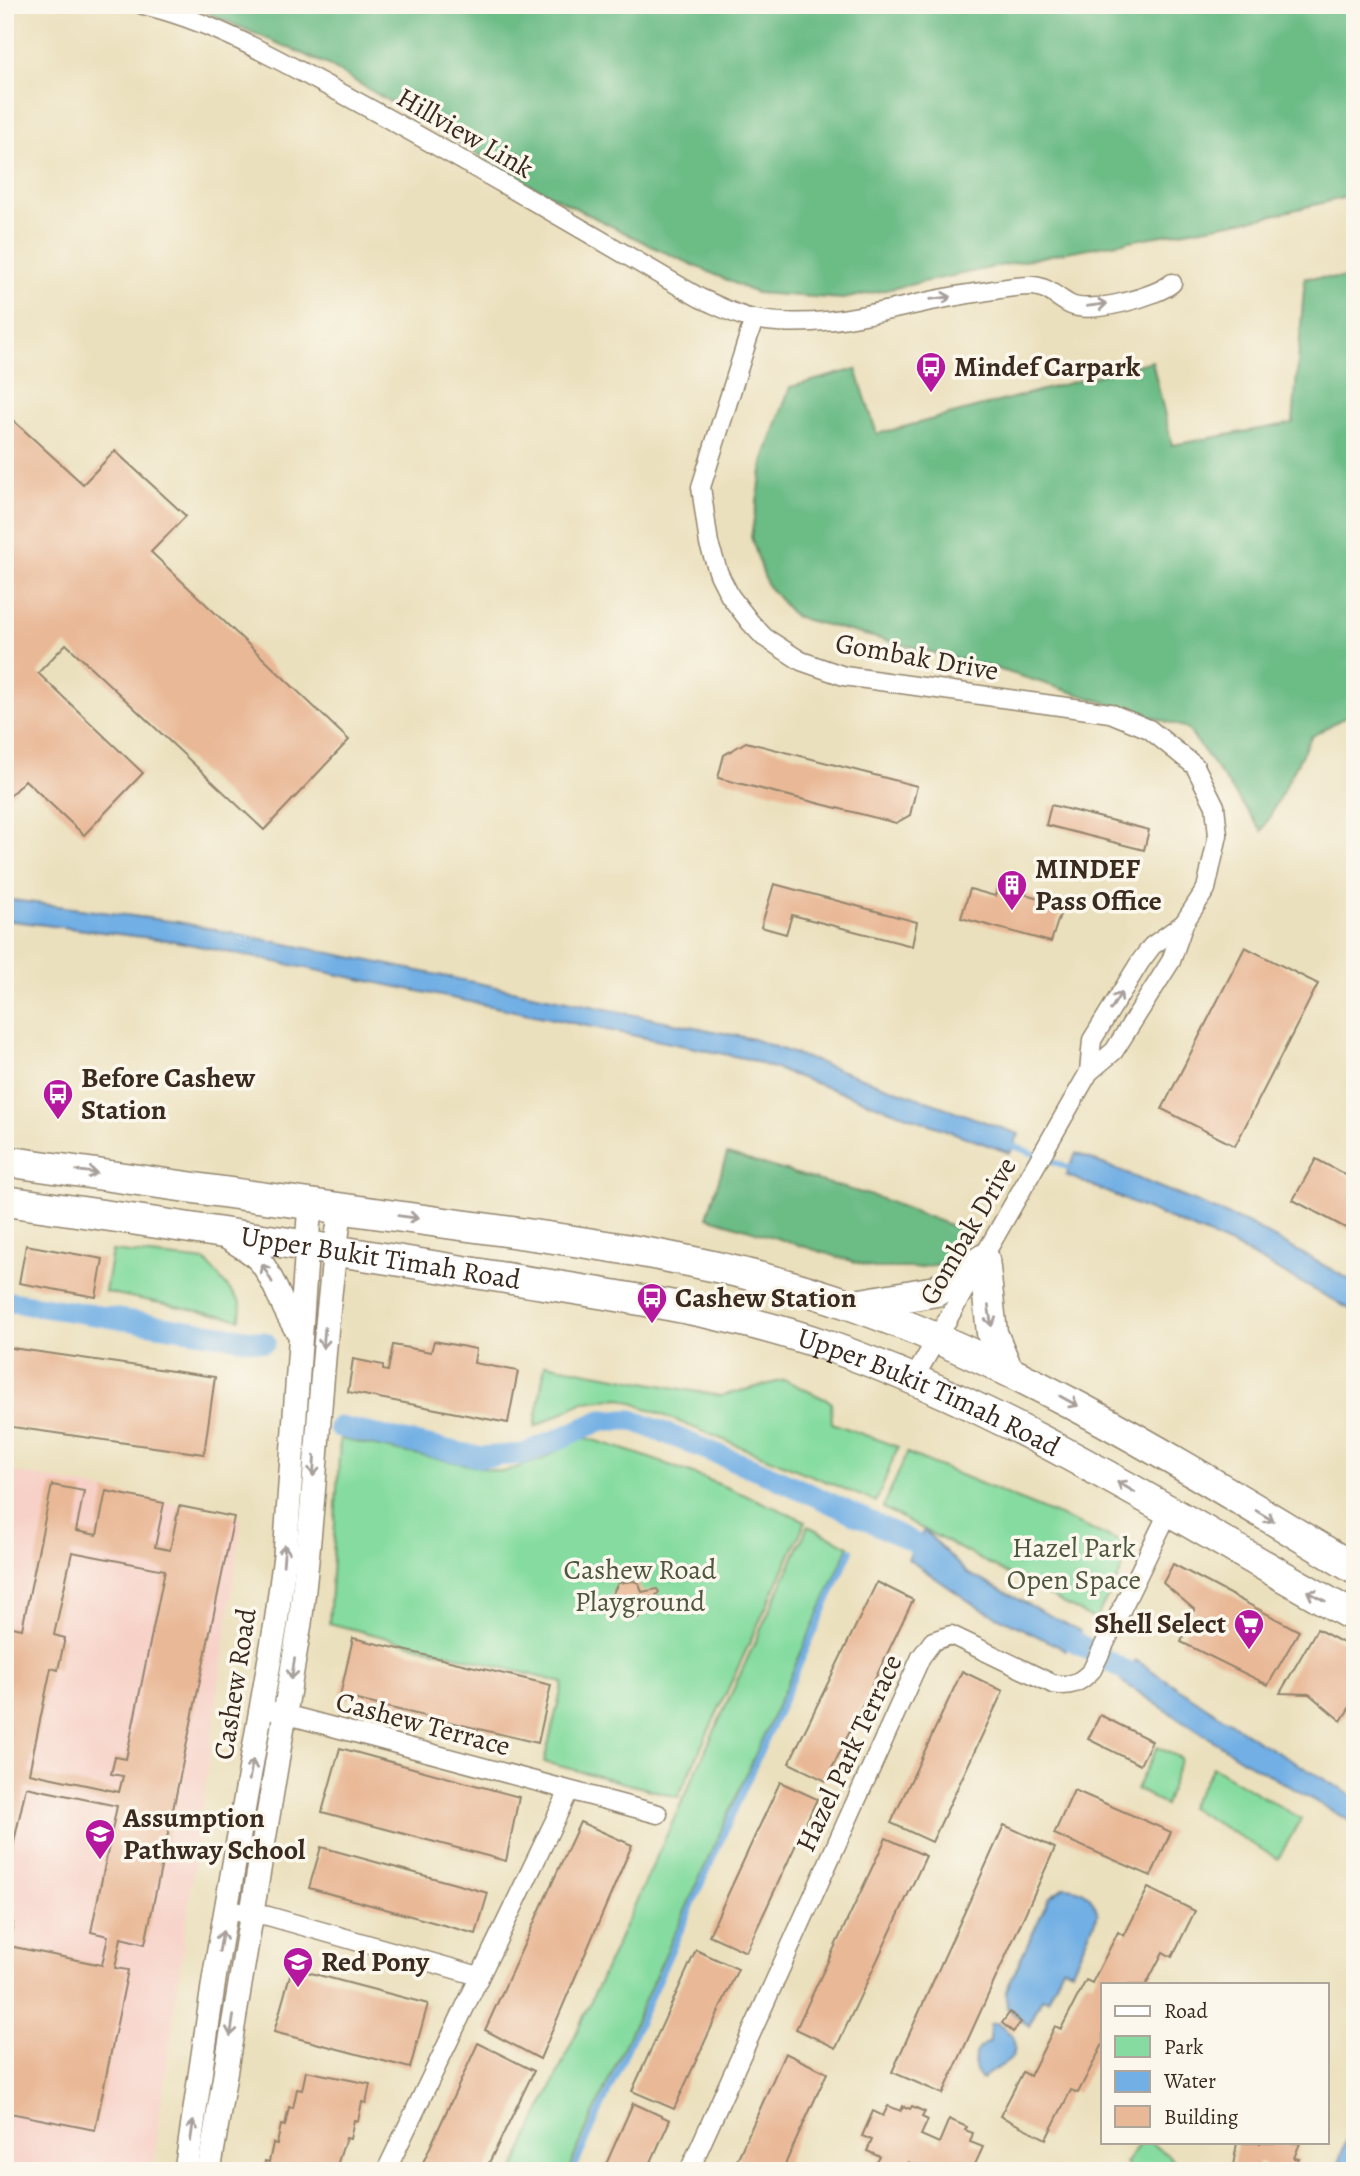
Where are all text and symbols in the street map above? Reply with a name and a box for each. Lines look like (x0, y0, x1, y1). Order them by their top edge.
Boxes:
street label: Hillview Link (390, 79, 540, 187)
one-way arrow (929, 291, 952, 304)
one-way arrow (1085, 298, 1108, 311)
place label: Mindef Carpark (954, 348, 1141, 386)
bus stop icon: Mindef Carpark (914, 350, 948, 394)
street label: Gombak Drive (832, 624, 1002, 690)
place label: MINDEF Pass Office (1035, 850, 1162, 920)
building icon: MINDEF Pass Office (995, 868, 1029, 912)
one-way arrow (1109, 991, 1123, 1011)
place label: Before Cashew Station (81, 1059, 255, 1129)
bus stop icon: Before Cashew Station (41, 1077, 75, 1121)
street label: Gombak Drive (910, 1150, 1026, 1312)
one-way arrow (75, 1166, 98, 1179)
one-way arrow (397, 1211, 419, 1224)
street label: Upper Bukit Timah Road (238, 1217, 524, 1299)
one-way arrow (260, 1264, 274, 1284)
place label: Cashew Station (675, 1279, 857, 1317)
bus stop icon: Cashew Station (635, 1281, 669, 1325)
one-way arrow (983, 1305, 996, 1327)
street label: Upper Bukit Timah Road (793, 1318, 1067, 1466)
one-way arrow (318, 1326, 331, 1349)
one-way arrow (1058, 1394, 1078, 1408)
one-way arrow (308, 1454, 321, 1477)
one-way arrow (1116, 1480, 1136, 1494)
one-way arrow (1255, 1509, 1275, 1523)
park label: Hazel Park Open Space (1007, 1529, 1141, 1599)
one-way arrow (278, 1545, 291, 1567)
park label: Cashew Road Playground (564, 1551, 717, 1621)
one-way arrow (1306, 1589, 1327, 1602)
street label: Cashew Road (204, 1605, 266, 1762)
place label: Shell Select (1094, 1605, 1226, 1643)
supermarket icon: Shell Select (1232, 1607, 1266, 1651)
street label: Hazel Park Terrace (787, 1648, 911, 1858)
one-way arrow (286, 1657, 299, 1679)
street label: Cashew Terrace (332, 1682, 514, 1766)
one-way arrow (245, 1759, 258, 1782)
place label: Assumption Pathway School (122, 1799, 306, 1869)
school or university icon: Assumption Pathway School (83, 1817, 117, 1861)
one-way arrow (215, 1931, 228, 1953)
place label: Red Pony (321, 1943, 430, 1981)
school or university icon: Red Pony (281, 1945, 315, 1989)
legend (1101, 1983, 1328, 2144)
text: Road (1164, 1997, 1208, 2025)
one-way arrow (225, 2015, 238, 2037)
text: Park (1164, 2033, 1204, 2061)
text: Water (1163, 2067, 1216, 2095)
text: Building (1164, 2103, 1239, 2131)
one-way arrow (185, 2120, 198, 2143)

